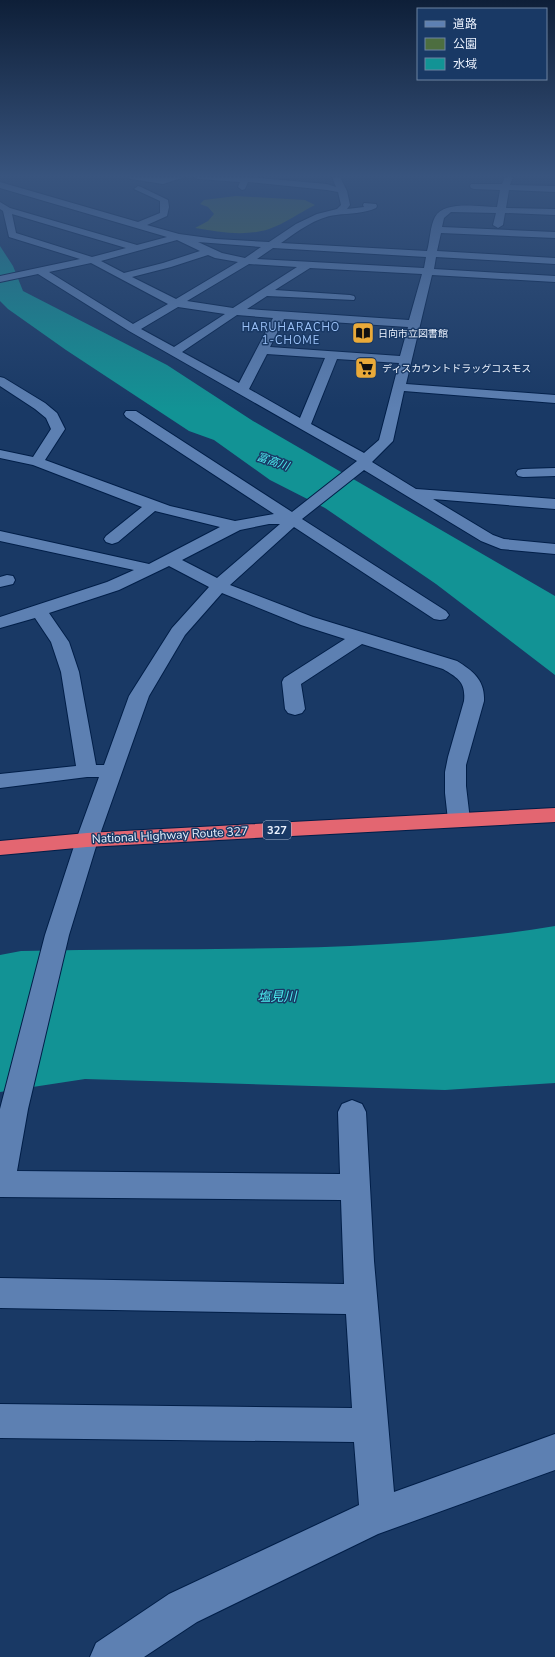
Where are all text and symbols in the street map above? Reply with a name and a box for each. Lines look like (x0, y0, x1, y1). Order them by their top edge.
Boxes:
legend (417, 8, 547, 80)
text: 道路 (453, 16, 477, 32)
text: 公園 (453, 36, 477, 52)
text: 水域 (453, 56, 477, 72)
district label: HARUHARACHO 1-CHOME (242, 320, 340, 348)
library icon: 日向市立図書館 (350, 320, 376, 346)
place label: 日向市立図書館 (378, 327, 448, 341)
supermarket icon: ディスカウントドラッグコスモス (353, 355, 379, 381)
place label: ディスカウントドラッグコスモス (382, 362, 531, 376)
water label: 富高川 (255, 449, 292, 474)
road number: 327 (263, 821, 291, 839)
street label: National Highway Route 327 (91, 823, 249, 847)
water label: 塩見川 (257, 988, 299, 1006)

